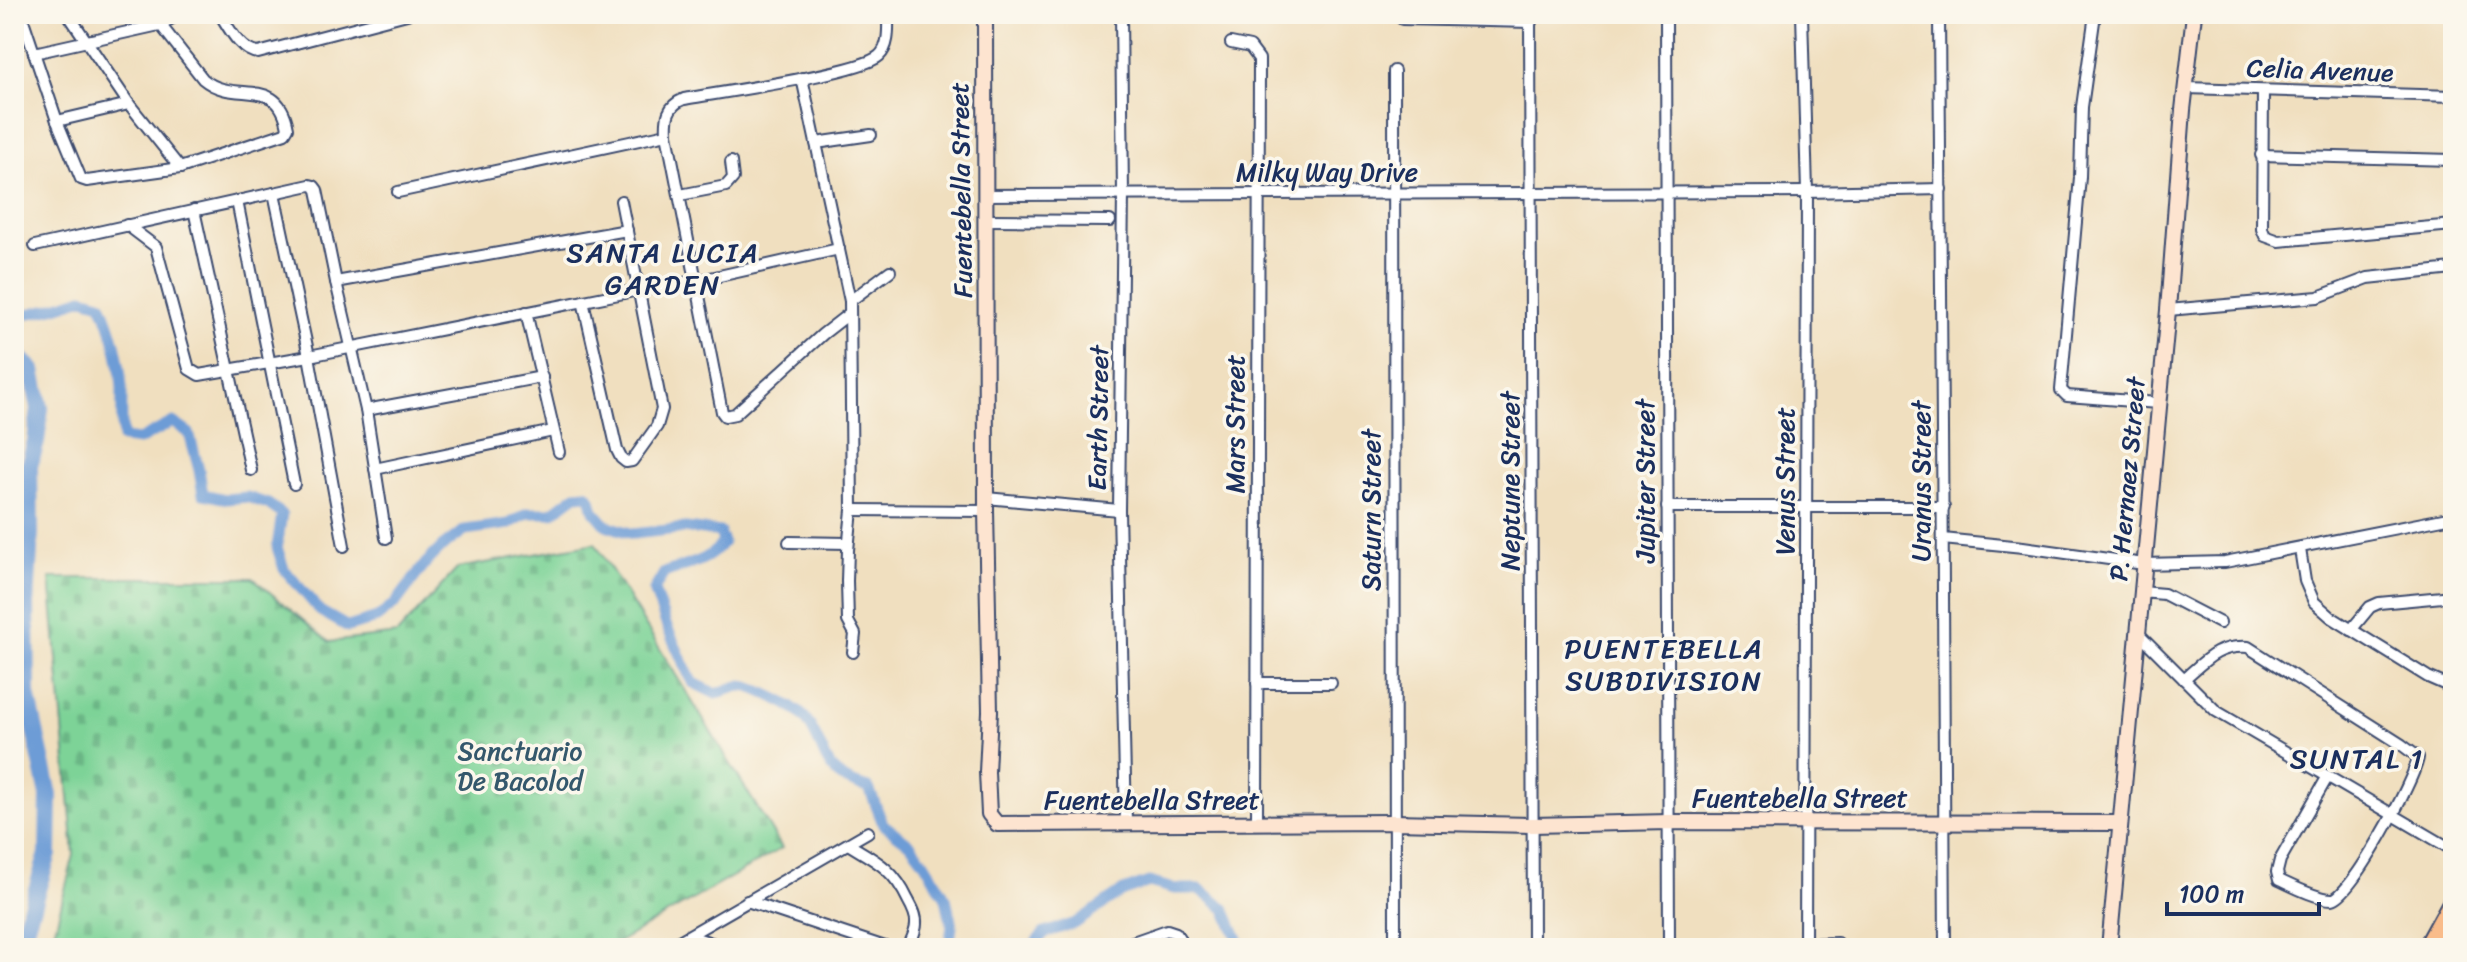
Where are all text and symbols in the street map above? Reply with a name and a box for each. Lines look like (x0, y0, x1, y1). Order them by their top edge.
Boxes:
street label: Celia Avenue (2246, 44, 2395, 96)
street label: Fuentebella Street (936, 82, 986, 298)
street label: Milky Way Drive (1236, 149, 1418, 195)
district label: SANTA LUCIA GARDEN (566, 228, 760, 309)
street label: Earth Street (1074, 343, 1122, 491)
street label: Mars Street (1212, 354, 1258, 494)
street label: P. Hernaez Street (2095, 374, 2159, 583)
street label: Neptune Street (1487, 390, 1533, 571)
street label: Jupiter Street (1622, 398, 1668, 564)
street label: Uranus Street (1898, 399, 1944, 562)
street label: Venus Street (1762, 407, 1808, 555)
street label: Saturn Street (1348, 428, 1394, 591)
district label: PUENTEBELLA SUBDIVISION (1564, 624, 1764, 705)
park label: Sanctuario De Bacolod (457, 728, 585, 804)
district label: SUNTAL 1 (2290, 734, 2424, 783)
street label: Fuentebella Street (1692, 775, 1908, 821)
street label: Fuentebella Street (1044, 777, 1260, 823)
scale bar (2167, 866, 2319, 916)
text: 100 m (2179, 873, 2244, 915)

